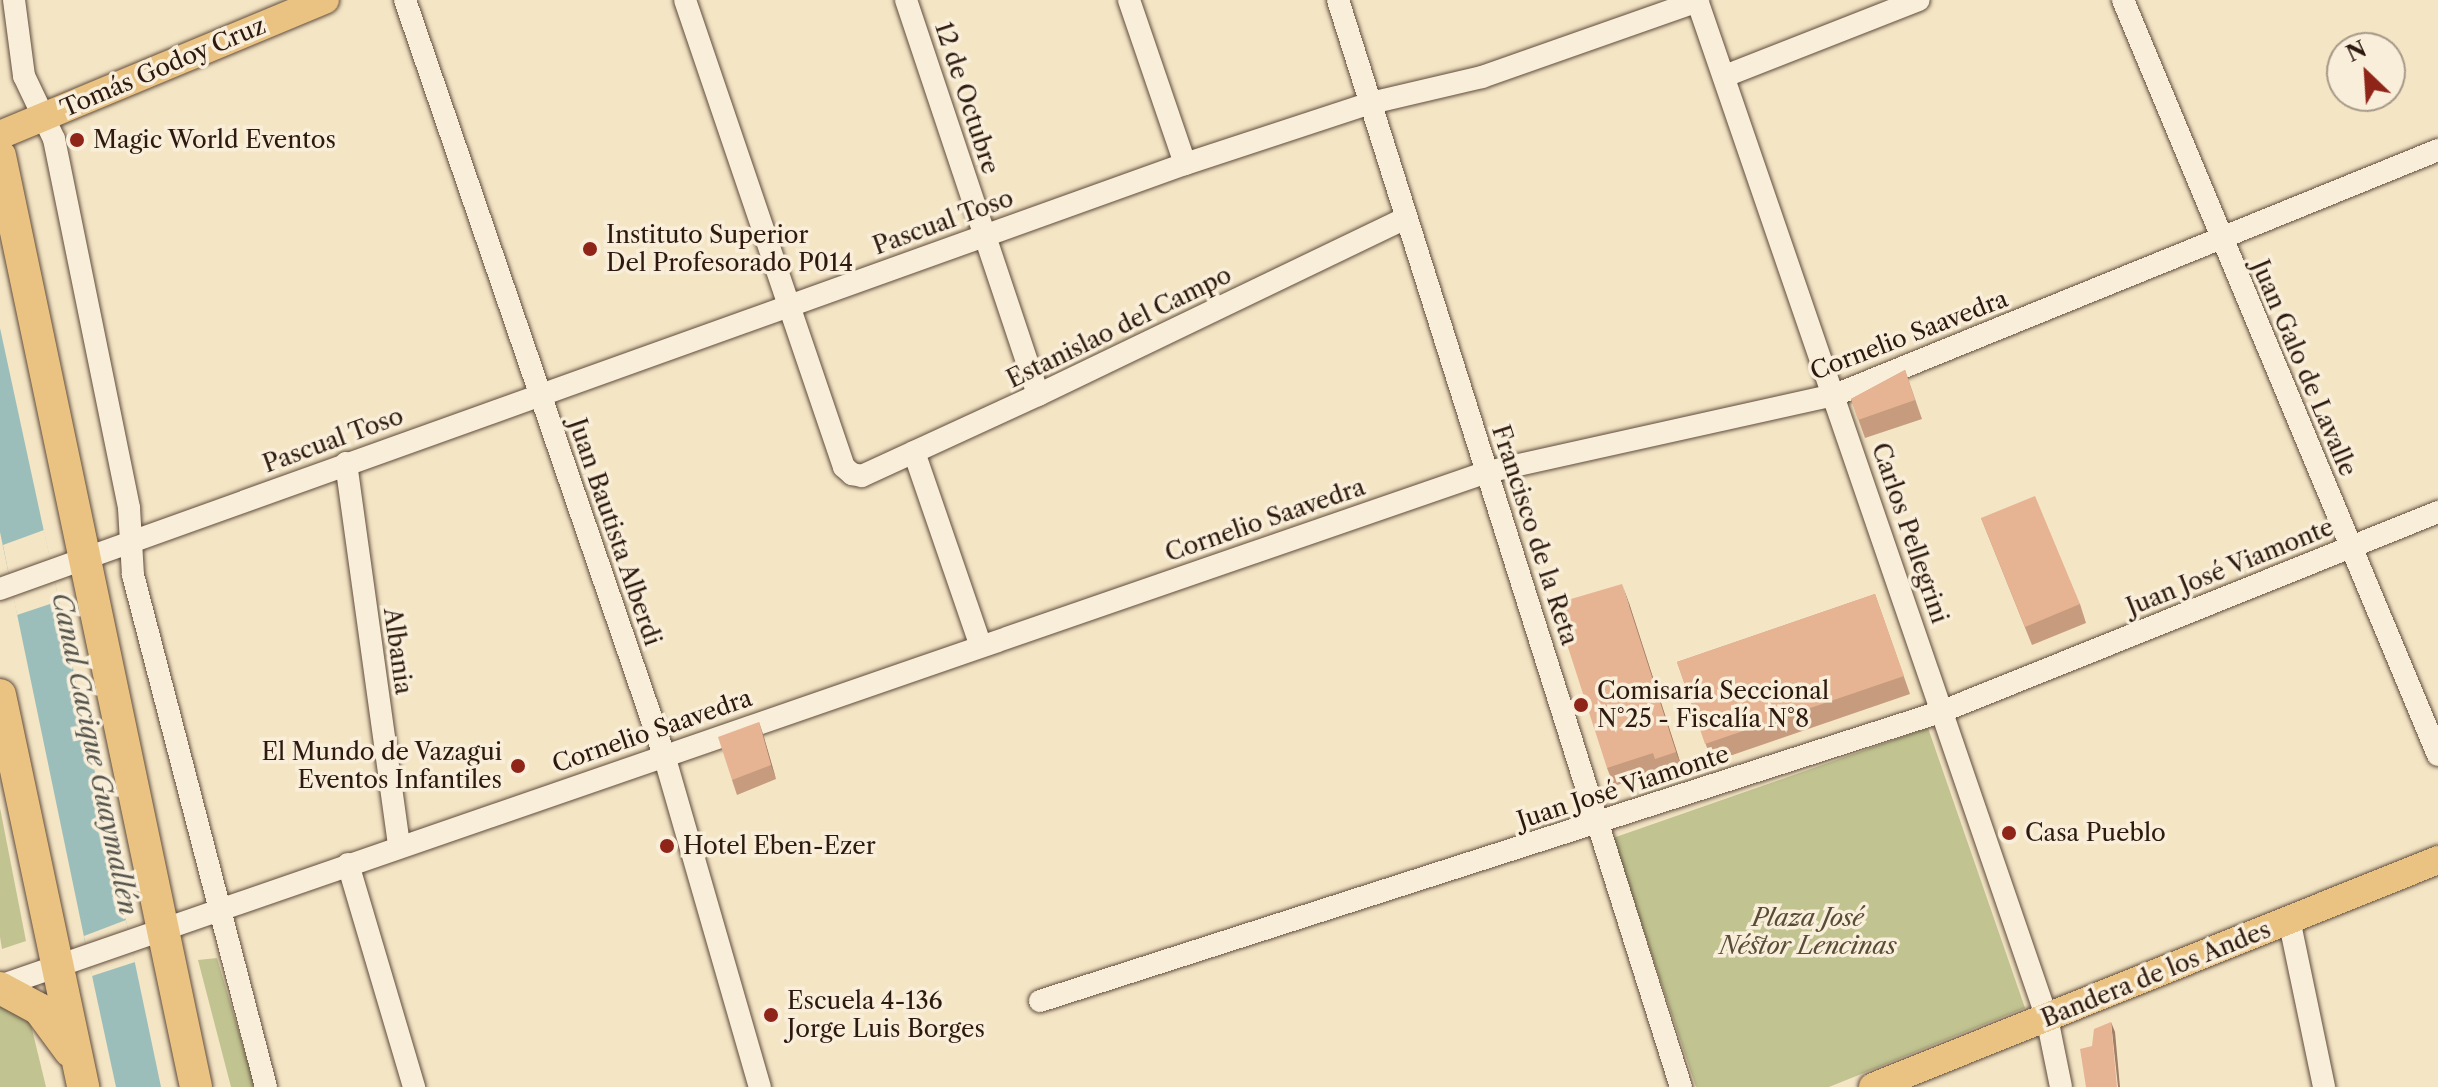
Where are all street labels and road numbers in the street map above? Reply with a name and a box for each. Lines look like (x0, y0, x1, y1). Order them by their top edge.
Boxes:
street label: Tomás Godoy Cruz (56, 11, 270, 123)
street label: 12 de Octubre (929, 18, 1005, 178)
street label: Pascual Toso (869, 183, 1017, 261)
street label: Juan Galo de Lavalle (2245, 255, 2363, 481)
street label: Estanislao del Campo (1002, 260, 1236, 394)
street label: Cornelio Saavedra (1806, 284, 2012, 386)
street label: Pascual Toso (259, 401, 407, 479)
street label: Juan Bautista Alberdi (562, 414, 668, 650)
street label: Francisco de la Reta (1486, 421, 1584, 649)
street label: Carlos Pellegrini (1866, 439, 1954, 627)
street label: Cornelio Saavedra (1161, 472, 1369, 568)
street label: Juan José Viamonte (2122, 512, 2338, 622)
street label: Albania (378, 606, 418, 696)
street label: Cornelio Saavedra (548, 683, 756, 779)
street label: Juan José Viamonte (1513, 739, 1733, 835)
street label: Bandera de los Andes (2037, 915, 2275, 1033)

